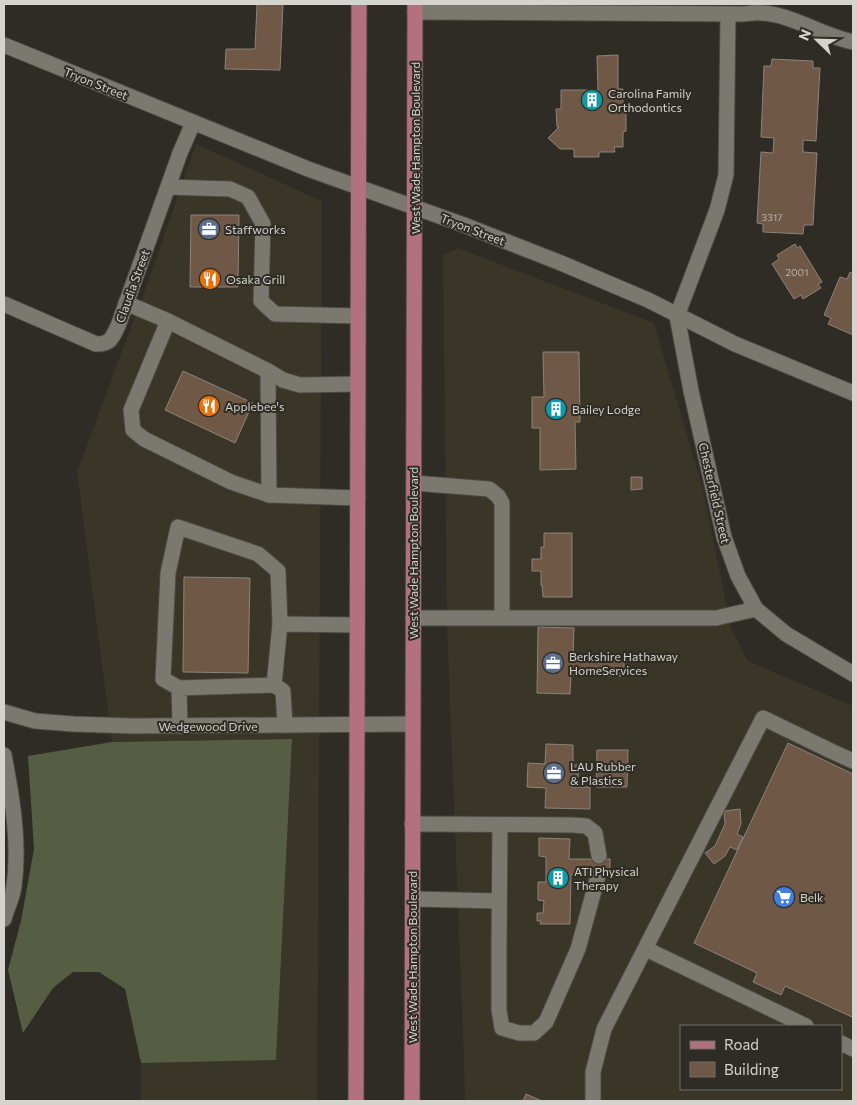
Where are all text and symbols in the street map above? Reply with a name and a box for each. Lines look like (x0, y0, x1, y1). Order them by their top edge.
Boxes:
north arrow (792, 15, 842, 65)
text: N (795, 27, 814, 43)
street label: West Wade Hampton Boulevard (408, 62, 422, 234)
street label: Tryon Street (62, 64, 130, 102)
place label: Carolina Family Orthodontics (608, 86, 692, 114)
building icon: Carolina Family Orthodontics (580, 88, 604, 112)
street label: Tryon Street (439, 210, 507, 248)
house number: 3317 (762, 211, 782, 223)
office icon: Staffworks (197, 217, 221, 241)
place label: Staffworks (225, 222, 286, 236)
street label: Claudia Street (112, 247, 152, 324)
house number: 2001 (786, 266, 808, 278)
restaurant icon: Osaka Grill (198, 267, 222, 291)
place label: Osaka Grill (226, 272, 285, 286)
restaurant icon: Applebee's (197, 394, 221, 418)
building icon: Bailey Lodge (544, 397, 568, 421)
place label: Applebee's (225, 399, 285, 413)
place label: Bailey Lodge (572, 402, 641, 416)
street label: Chesterfield Street (697, 441, 733, 545)
street label: West Wade Hampton Boulevard (406, 467, 420, 639)
place label: Berkshire Hathaway HomeServices (569, 649, 678, 677)
office icon: Berkshire Hathaway HomeServices (541, 651, 565, 675)
street label: Wedgewood Drive (158, 719, 258, 733)
place label: LAU Rubber & Plastics (570, 759, 636, 787)
office icon: LAU Rubber & Plastics (542, 761, 566, 785)
place label: ATI Physical Therapy (574, 864, 639, 892)
building icon: ATI Physical Therapy (546, 866, 570, 890)
street label: West Wade Hampton Boulevard (405, 871, 419, 1043)
supermarket icon: Belk (772, 885, 796, 909)
place label: Belk (800, 890, 824, 904)
legend (680, 1025, 842, 1090)
text: Road (724, 1035, 759, 1053)
text: Building (724, 1060, 779, 1078)

